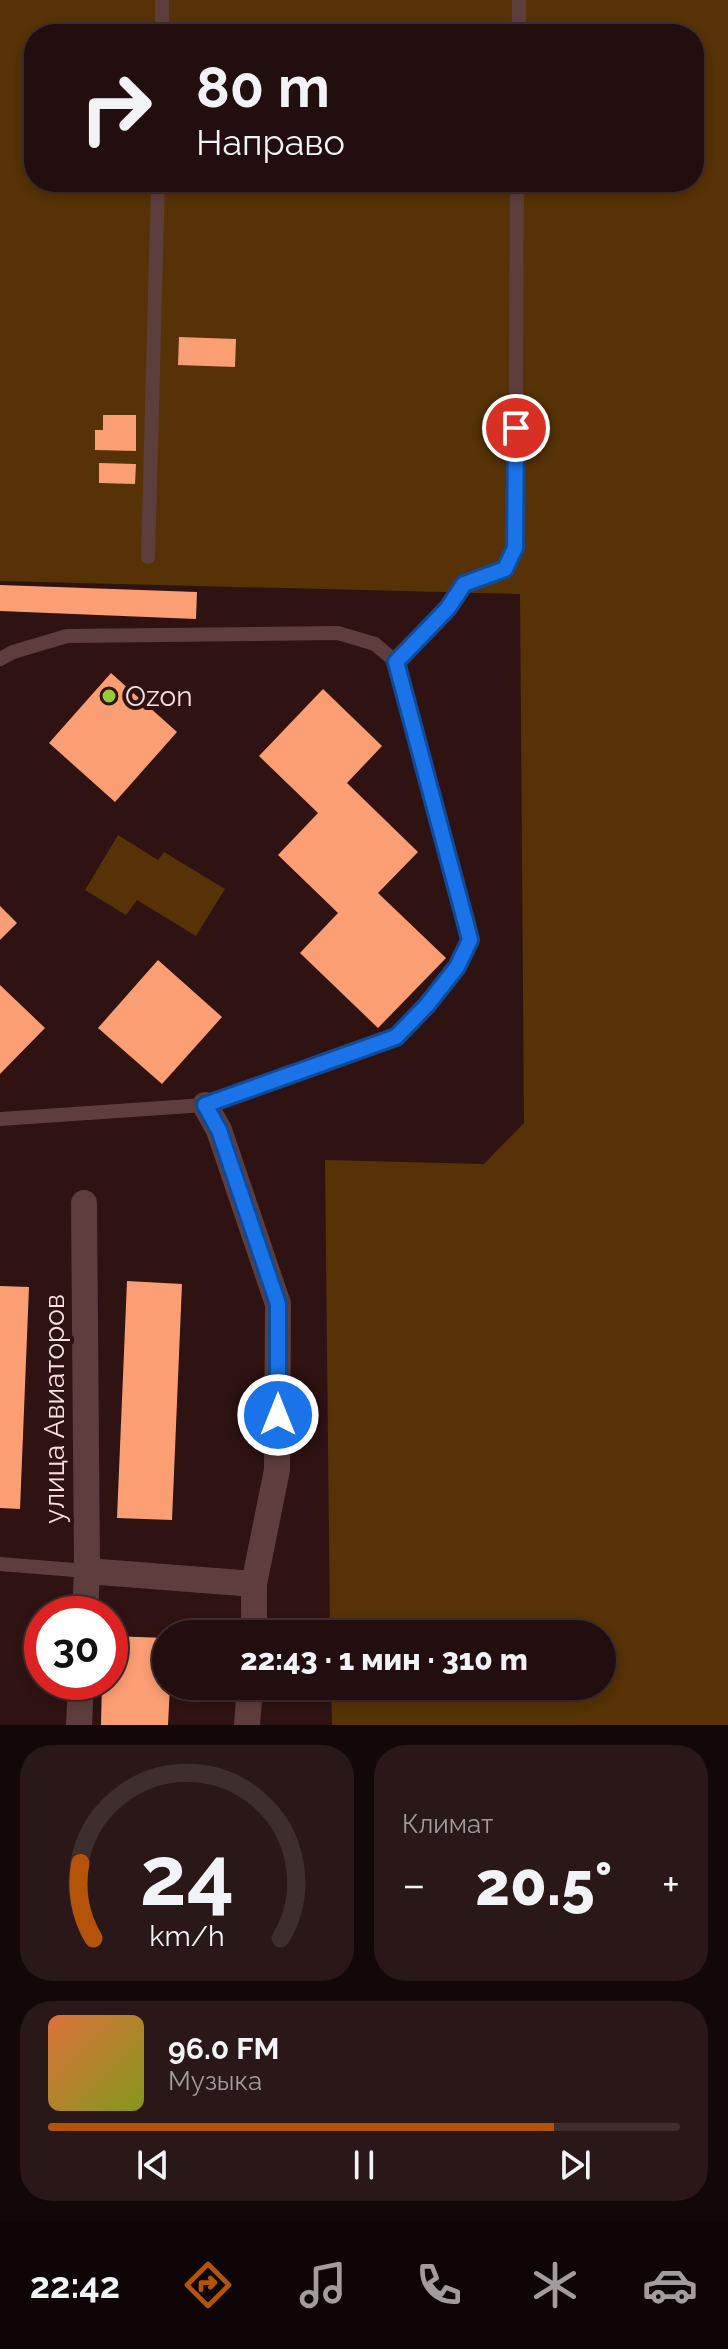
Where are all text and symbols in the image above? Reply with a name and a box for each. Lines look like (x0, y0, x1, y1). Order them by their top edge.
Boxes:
text: 80 m (196, 54, 330, 120)
icon: right (64, 56, 168, 160)
text: Направо (196, 121, 345, 163)
pin (482, 394, 550, 462)
icon: arrive (494, 406, 538, 450)
place label: Ozon (125, 680, 192, 713)
marker: Ozon (100, 687, 118, 705)
street label: улица Авиаторов (38, 1294, 71, 1524)
position arrow (236, 1373, 320, 1457)
speed limit sign: 30 (24, 1596, 128, 1700)
text: 22:43 · 1 мин · 310 m (240, 1642, 528, 1677)
text: Климат (402, 1809, 493, 1839)
text: 24 (140, 1827, 234, 1924)
text: 20.5° (475, 1849, 612, 1919)
text: − (402, 1859, 426, 1910)
text: + (662, 1859, 680, 1910)
text: km/h (149, 1919, 225, 1953)
text: 96.0 FM (168, 2031, 279, 2066)
text: Музыка (168, 2066, 262, 2096)
icon: previous (131, 2143, 175, 2187)
icon: pause (342, 2143, 386, 2187)
icon: next (553, 2143, 597, 2187)
icon: directions (180, 2257, 236, 2313)
icon: music (295, 2257, 351, 2313)
icon: phone (411, 2257, 467, 2313)
icon: climate (527, 2257, 583, 2313)
icon: car (642, 2257, 698, 2313)
text: 22:42 (30, 2264, 120, 2306)

